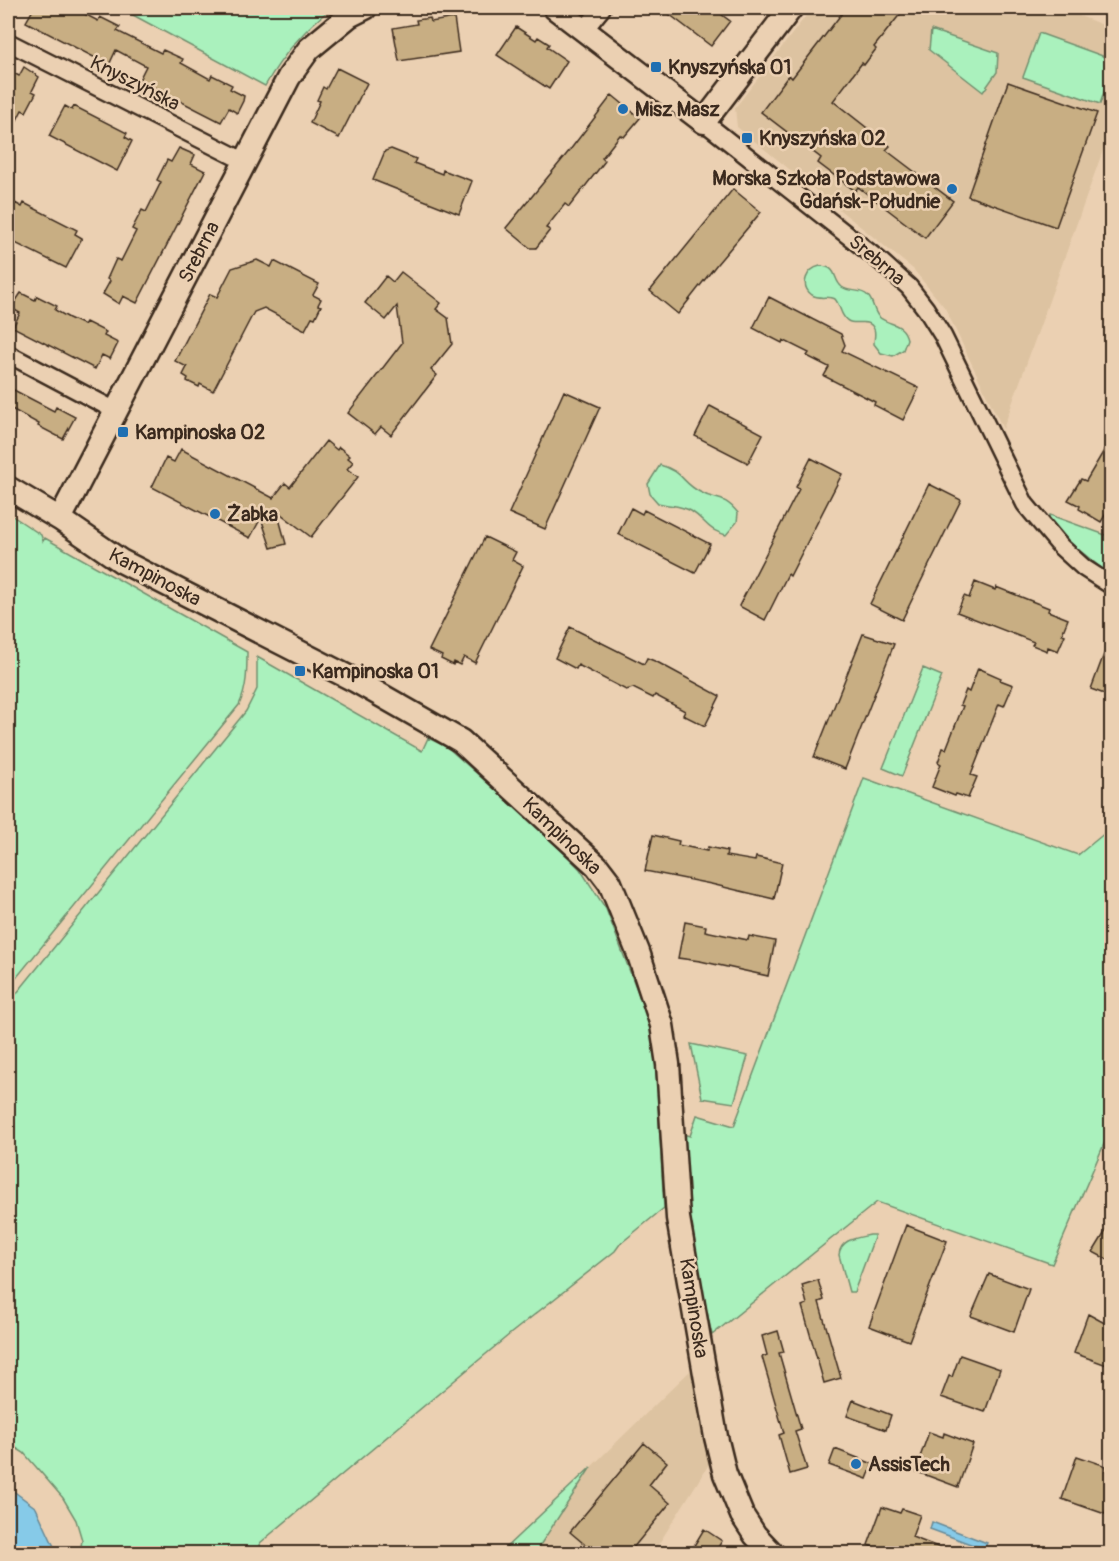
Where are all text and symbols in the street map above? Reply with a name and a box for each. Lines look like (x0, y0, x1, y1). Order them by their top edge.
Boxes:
street label: Knyszyńska (86, 50, 184, 116)
place label: Knyszyńska 01 (668, 55, 791, 80)
marker: Knyszyńska 01 (649, 60, 663, 74)
place label: Misz Masz (635, 97, 720, 122)
marker: Misz Masz (616, 102, 630, 116)
place label: Knyszyńska 02 (759, 126, 886, 151)
marker: Knyszyńska 02 (740, 131, 754, 145)
place label: Morska Szkoła Podstawowa Gdańsk-Południe (712, 166, 941, 214)
marker: Morska Szkoła Podstawowa Gdańsk-Południe (945, 182, 959, 196)
street label: Srebrna (173, 217, 225, 287)
street label: Srebrna (844, 229, 910, 291)
place label: Kampinoska 02 (135, 420, 265, 445)
marker: Kampinoska 02 (116, 425, 130, 439)
place label: Żabka (227, 502, 278, 527)
marker: Żabka (208, 507, 222, 521)
street label: Kampinoska (105, 542, 205, 612)
place label: Kampinoska 01 (312, 659, 439, 684)
marker: Kampinoska 01 (293, 664, 307, 678)
street label: Kampinoska (517, 792, 607, 880)
street label: Kampinoska (674, 1256, 714, 1360)
place label: AssisTech (868, 1452, 950, 1477)
marker: AssisTech (849, 1457, 863, 1471)

